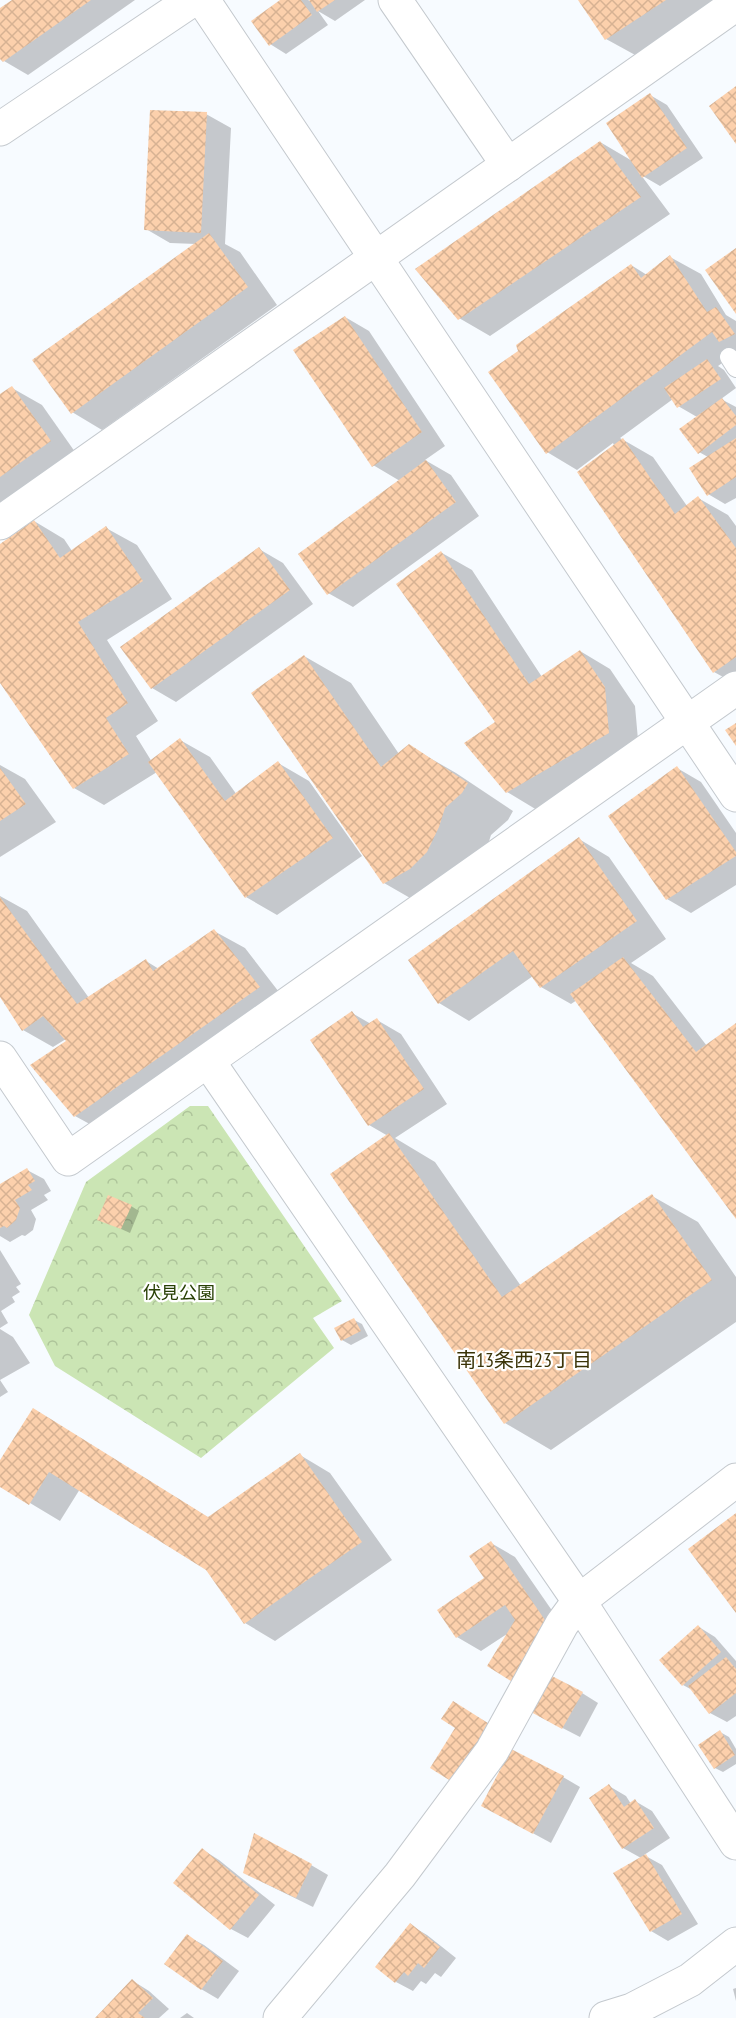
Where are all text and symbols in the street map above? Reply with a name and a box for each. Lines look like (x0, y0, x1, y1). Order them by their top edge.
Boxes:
park label: 伏見公園 (143, 1281, 215, 1304)
district label: 南13条西23丁目 (456, 1347, 592, 1373)

